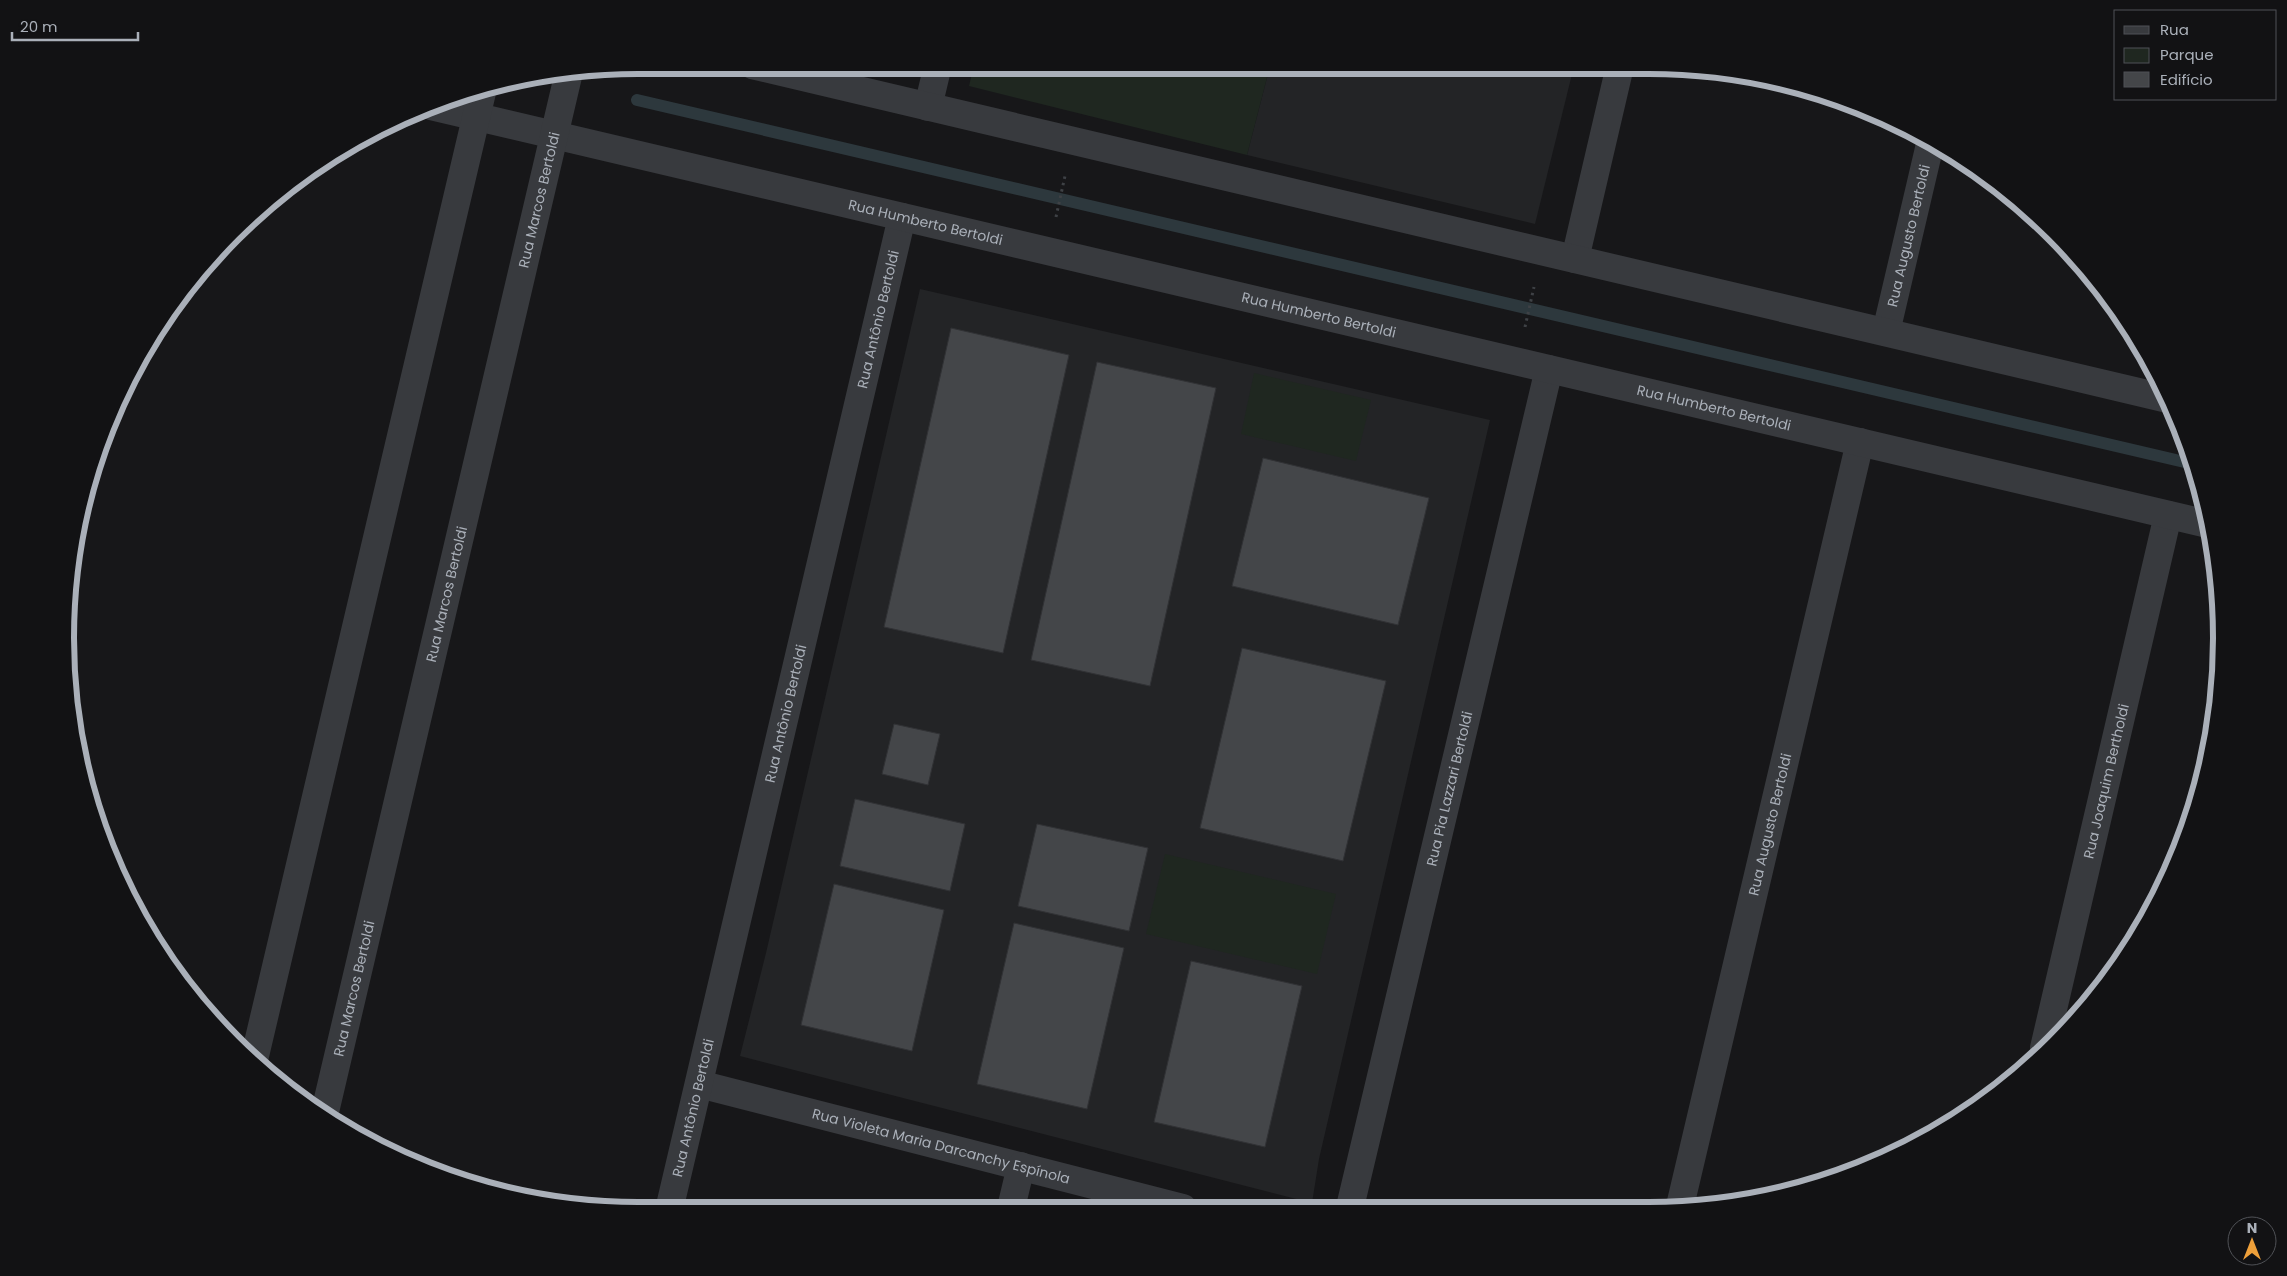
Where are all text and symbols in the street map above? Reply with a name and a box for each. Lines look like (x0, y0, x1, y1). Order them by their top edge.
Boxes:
scale bar (12, 10, 139, 42)
legend (2114, 10, 2277, 100)
text: 20 m (20, 16, 58, 37)
text: Rua (2160, 19, 2189, 40)
text: Parque (2160, 44, 2213, 65)
text: Edifício (2160, 69, 2213, 90)
street label: Rua Marcos Bertoldi (513, 130, 565, 270)
street label: Rua Augusto Bertoldi (1882, 162, 1935, 309)
street label: Rua Humberto Bertoldi (846, 194, 1005, 250)
street label: Rua Antônio Bertoldi (852, 248, 904, 390)
street label: Rua Humberto Bertoldi (1240, 287, 1398, 343)
street label: Rua Humberto Bertoldi (1635, 380, 1793, 436)
street label: Rua Marcos Bertoldi (421, 524, 472, 664)
street label: Rua Antônio Bertoldi (760, 642, 811, 785)
street label: Rua Joaquim Bertholdi (2078, 702, 2134, 861)
street label: Rua Pia Lazzari Bertoldi (1421, 709, 1477, 868)
street label: Rua Augusto Bertoldi (1743, 751, 1796, 898)
street label: Rua Marcos Bertoldi (328, 919, 380, 1058)
street label: Rua Antônio Bertoldi (667, 1037, 719, 1179)
street label: Rua Violeta Maria Darcanchy Espínola (810, 1103, 1072, 1189)
north arrow (2227, 1216, 2277, 1266)
text: N (2247, 1218, 2257, 1238)

